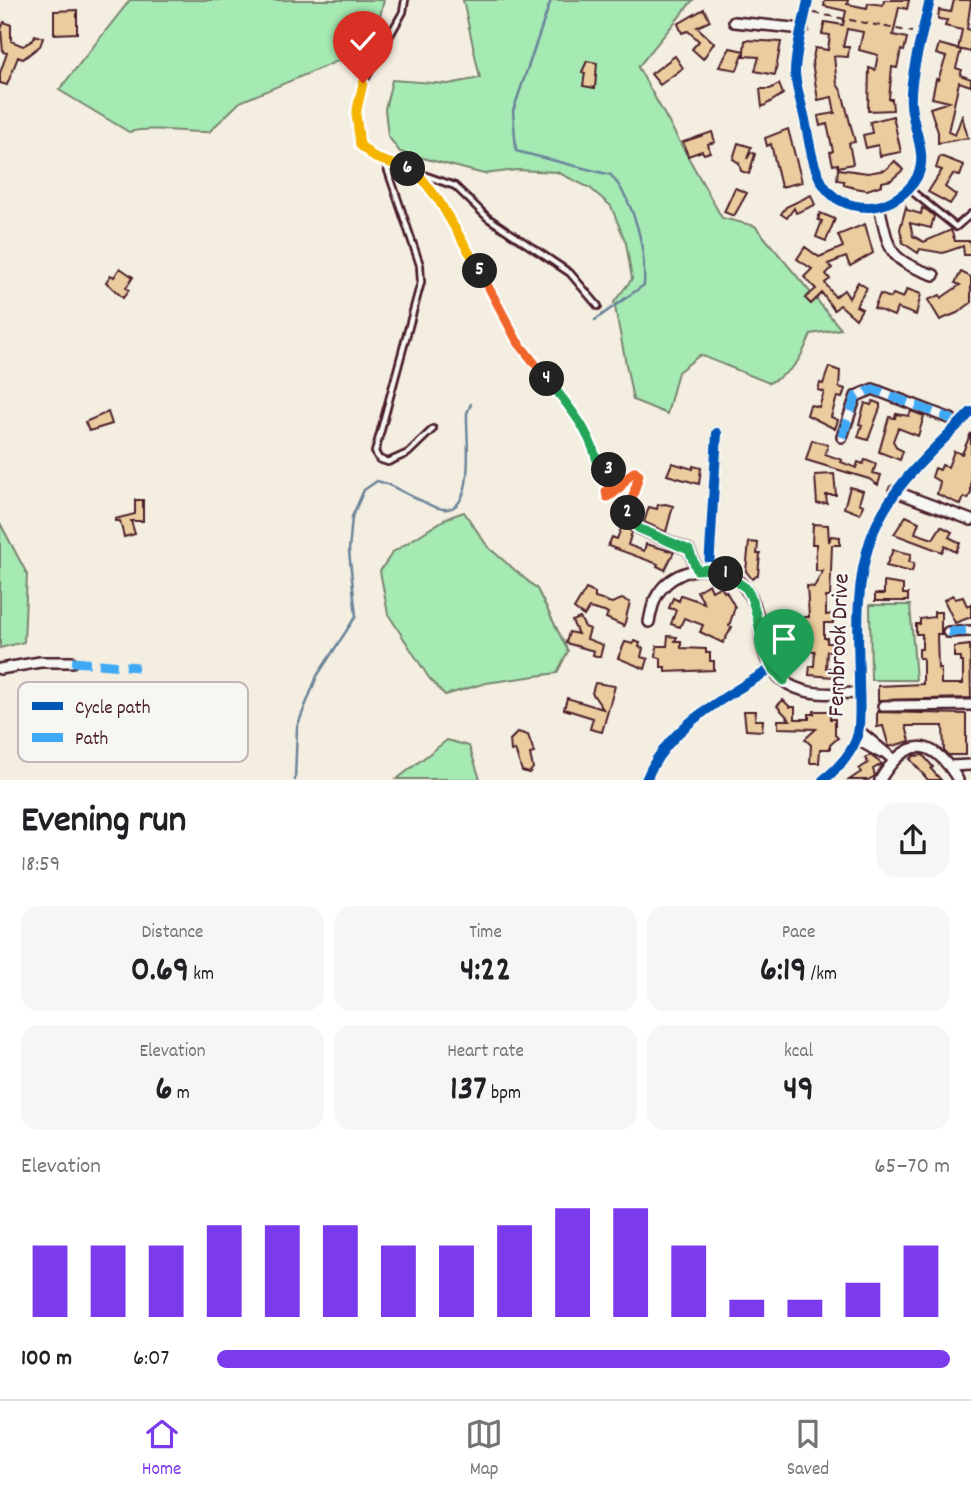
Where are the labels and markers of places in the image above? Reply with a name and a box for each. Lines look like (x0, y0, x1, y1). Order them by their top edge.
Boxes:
pin (333, 11, 393, 83)
pin: 6 (390, 152, 426, 186)
pin: 5 (462, 254, 498, 288)
pin: 4 (530, 362, 564, 396)
pin: 3 (592, 452, 626, 488)
pin: 2 (610, 496, 646, 530)
pin: 1 (708, 556, 744, 592)
pin (754, 609, 814, 681)

